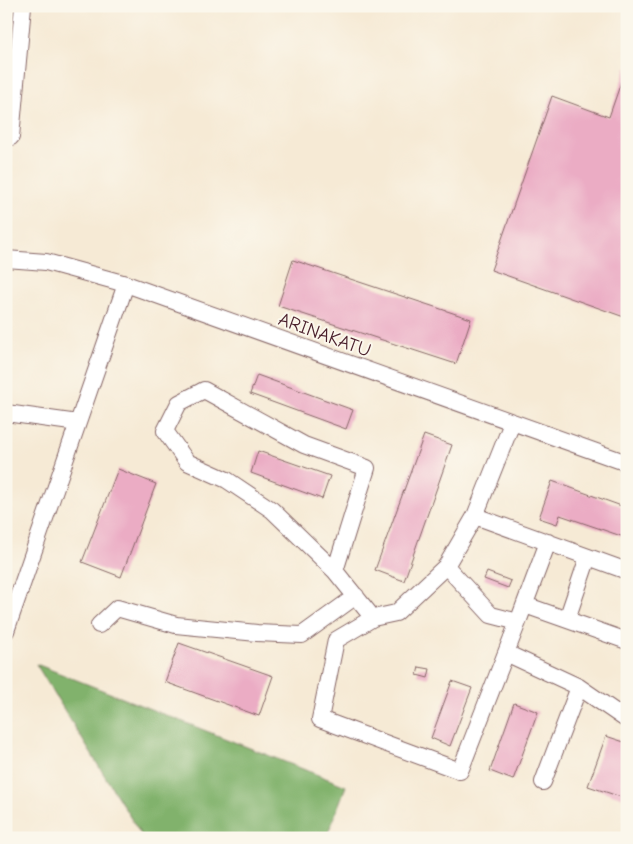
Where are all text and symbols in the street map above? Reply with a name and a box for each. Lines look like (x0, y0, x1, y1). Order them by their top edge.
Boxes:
street label: ARINAKATU (275, 308, 374, 362)

